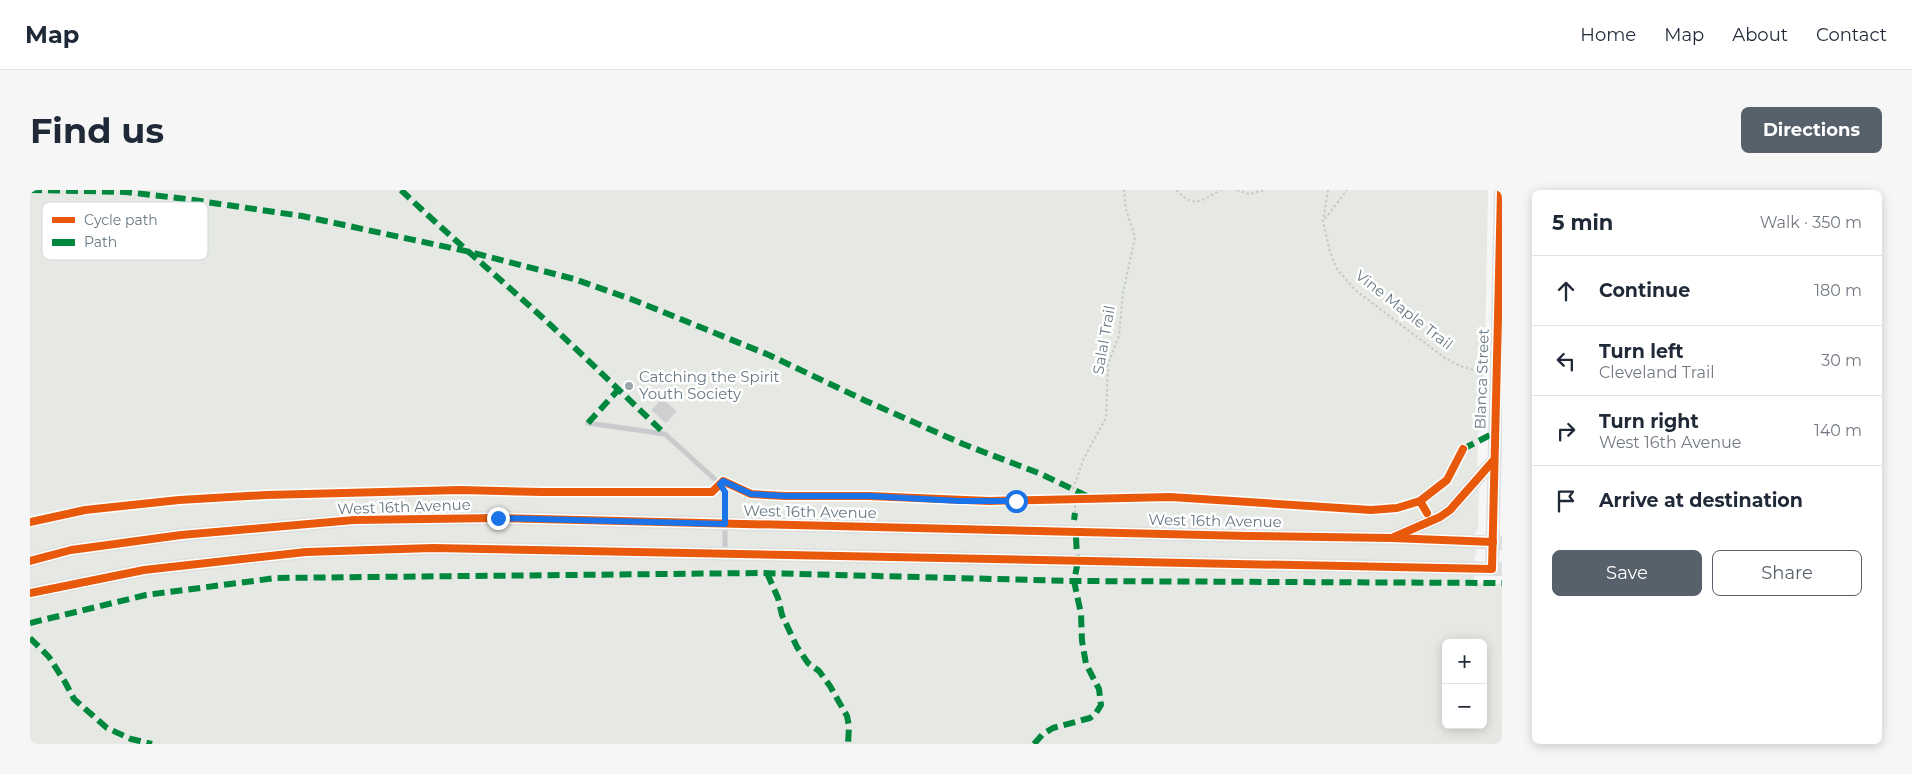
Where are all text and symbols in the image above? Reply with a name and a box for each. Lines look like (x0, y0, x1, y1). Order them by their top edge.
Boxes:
text: Map (25, 20, 79, 49)
text: Home (1580, 24, 1636, 46)
text: Map (1664, 24, 1704, 46)
text: About (1732, 24, 1788, 46)
text: Contact (1816, 24, 1887, 46)
button: Directions (1741, 107, 1882, 153)
text: Find us (30, 109, 164, 152)
legend (42, 202, 208, 260)
text: 5 min (1552, 210, 1613, 235)
text: Cycle path (84, 211, 158, 229)
text: Walk · 350 m (1760, 213, 1862, 232)
text: Path (84, 233, 117, 251)
street label: Vine Maple Trail (1352, 266, 1457, 354)
icon: ahead (1552, 277, 1580, 305)
text: Continue (1599, 279, 1690, 302)
text: 180 m (1814, 281, 1862, 300)
street label: Salal Trail (1088, 304, 1119, 376)
street label: Blanca Street (1470, 328, 1493, 430)
text: Turn left (1599, 340, 1684, 363)
icon: left (1552, 347, 1580, 375)
text: 30 m (1821, 351, 1862, 370)
text: Cleveland Trail (1599, 363, 1715, 382)
place label: Catching the Spirit Youth Society (639, 367, 780, 403)
marker: Catching the Spirit Youth Society (623, 380, 635, 392)
text: Turn right (1599, 410, 1699, 433)
icon: right (1552, 417, 1580, 445)
text: 140 m (1814, 421, 1862, 440)
text: West 16th Avenue (1599, 433, 1741, 452)
icon: arrive (1552, 487, 1580, 515)
text: Arrive at destination (1599, 489, 1803, 512)
route start (1005, 490, 1028, 513)
street label: West 16th Avenue (337, 495, 471, 518)
street label: West 16th Avenue (743, 501, 877, 522)
route end (487, 507, 510, 530)
street label: West 16th Avenue (1148, 510, 1282, 531)
button: Save (1552, 550, 1702, 596)
button: Share (1712, 550, 1862, 596)
map controls (1442, 639, 1487, 729)
button: + (1442, 639, 1487, 684)
button: − (1442, 684, 1487, 729)

